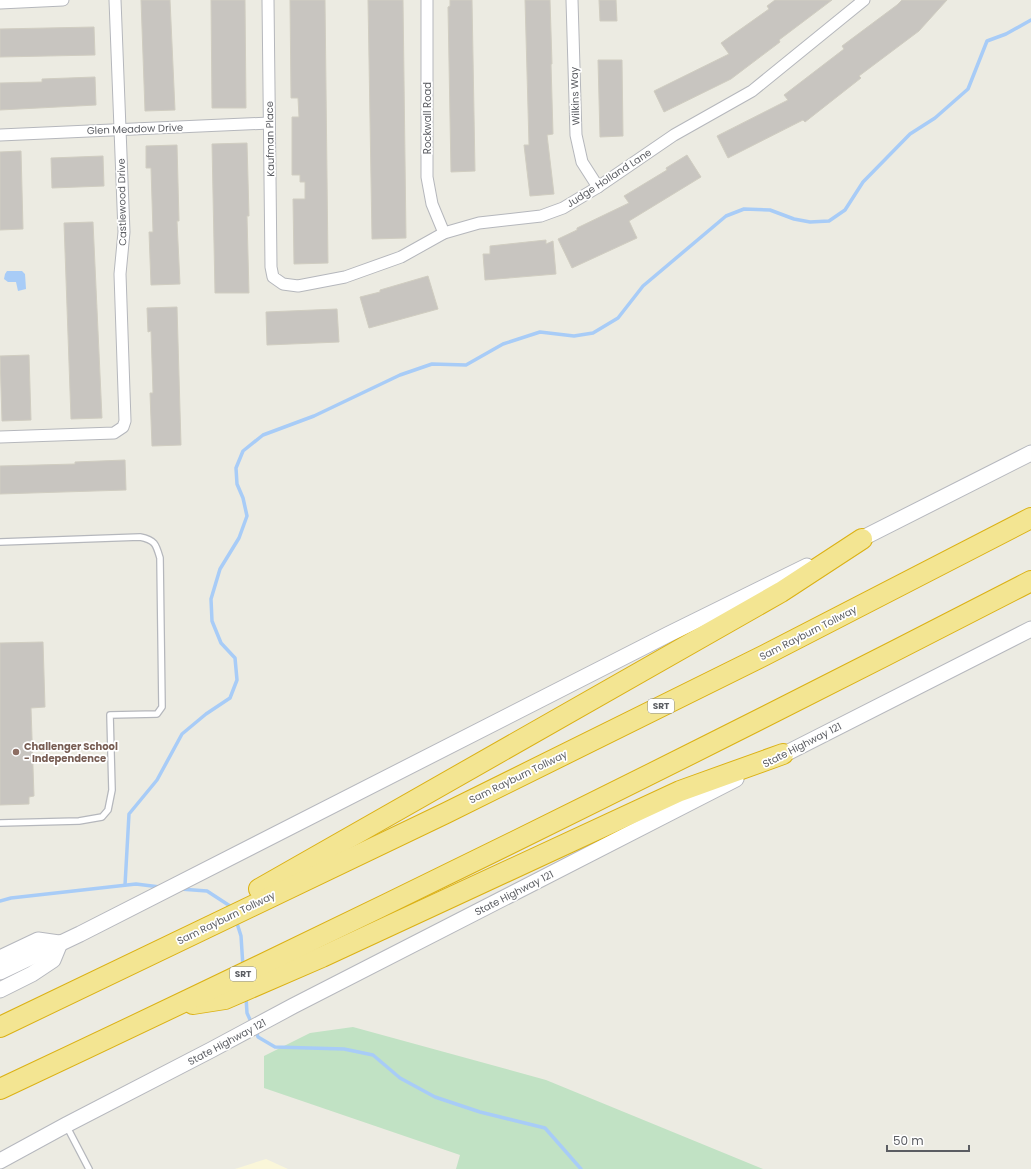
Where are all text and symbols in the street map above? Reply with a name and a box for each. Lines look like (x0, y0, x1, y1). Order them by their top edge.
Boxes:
street label: Wilkins Way (566, 66, 584, 126)
street label: Rockwall Road (420, 82, 435, 154)
street label: Kaufman Place (262, 101, 278, 177)
street label: Glen Meadow Drive (87, 120, 183, 138)
street label: Judge Holland Lane (564, 145, 654, 211)
street label: Castlewood Drive (114, 158, 130, 246)
street label: Sam Rayburn Tollway (757, 602, 860, 664)
road number: SRT (648, 699, 674, 713)
street label: State Highway 121 (760, 719, 844, 771)
place label: Challenger School - Independence (24, 739, 118, 766)
marker: Challenger School - Independence (11, 747, 21, 757)
street label: Sam Rayburn Tollway (466, 747, 570, 807)
street label: State Highway 121 (472, 867, 556, 919)
street label: Sam Rayburn Tollway (174, 888, 278, 948)
road number: SRT (230, 967, 256, 981)
street label: State Highway 121 (185, 1015, 269, 1069)
scale bar (887, 1127, 969, 1153)
text: 50 m (893, 1132, 924, 1149)

